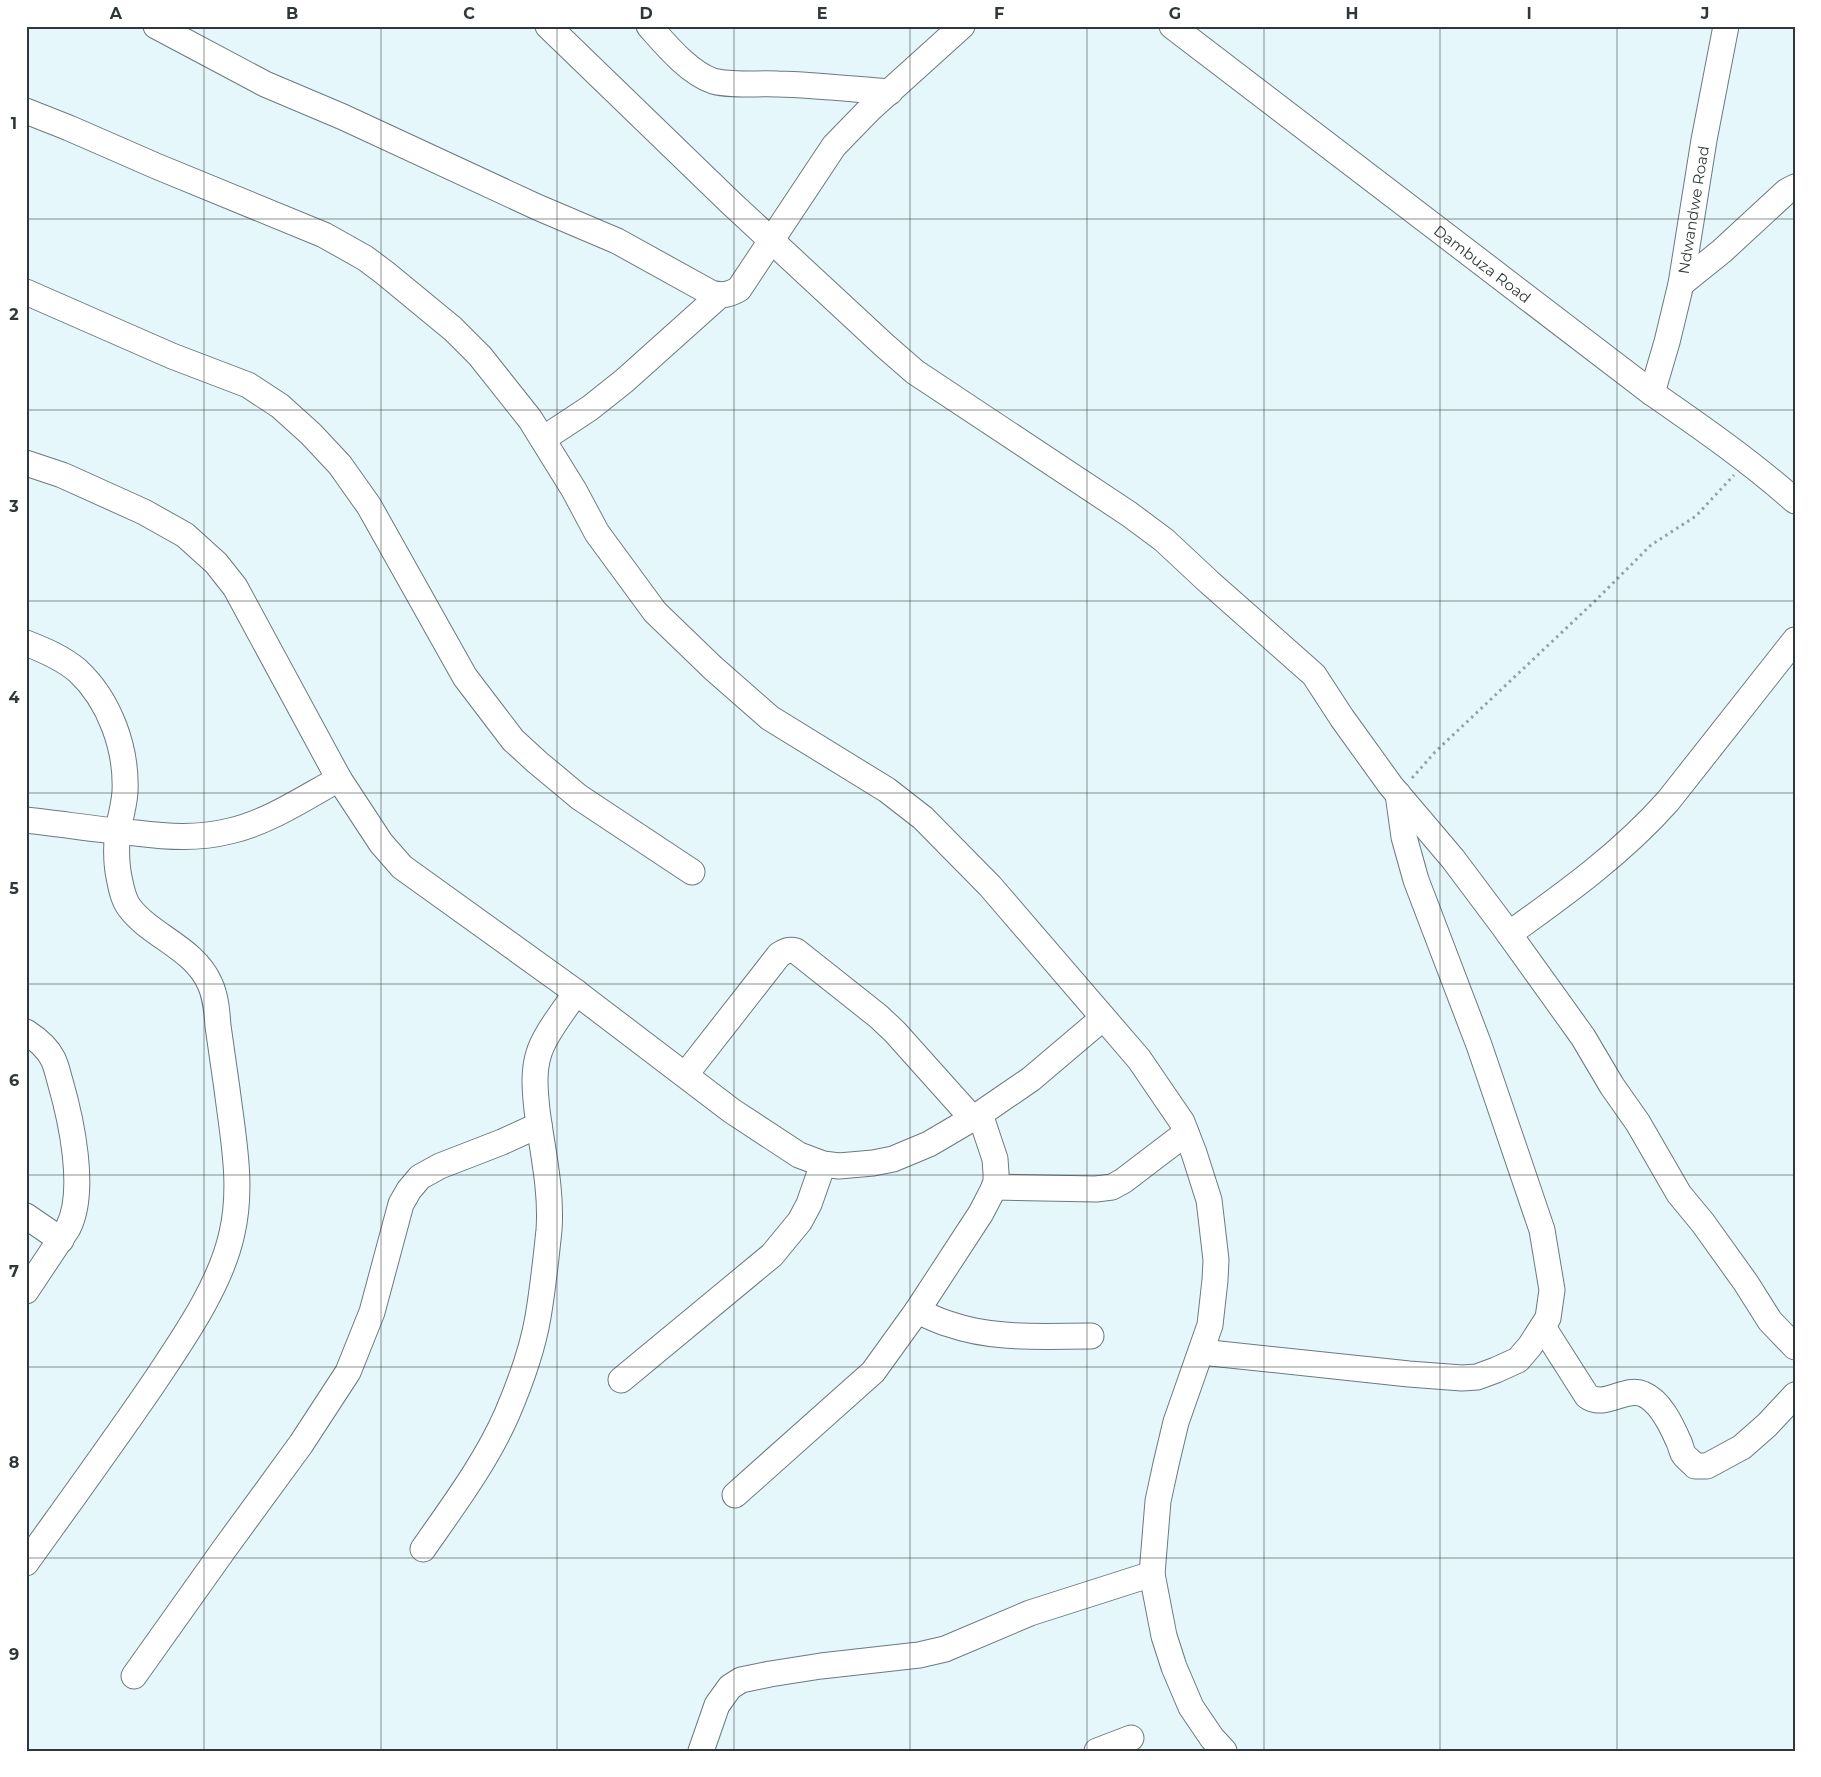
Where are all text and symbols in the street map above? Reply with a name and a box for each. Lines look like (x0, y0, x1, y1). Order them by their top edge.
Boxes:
text: A (109, 4, 123, 23)
text: B (286, 4, 298, 23)
text: C (463, 4, 475, 23)
text: D (639, 4, 653, 23)
text: E (817, 4, 827, 23)
text: F (994, 4, 1004, 23)
text: G (1169, 4, 1181, 23)
text: H (1346, 4, 1358, 23)
text: I (1526, 4, 1532, 23)
text: J (1700, 4, 1709, 23)
text: 1 (11, 114, 17, 133)
street label: Ndwandwe Road (1673, 144, 1712, 275)
street label: Dambuza Road (1430, 220, 1535, 307)
text: 2 (9, 305, 19, 324)
text: 3 (8, 497, 19, 516)
text: 4 (8, 688, 20, 707)
text: 5 (9, 879, 19, 898)
text: 6 (9, 1071, 19, 1090)
text: 7 (9, 1262, 19, 1281)
text: 8 (9, 1453, 19, 1472)
text: 9 (9, 1645, 19, 1664)

